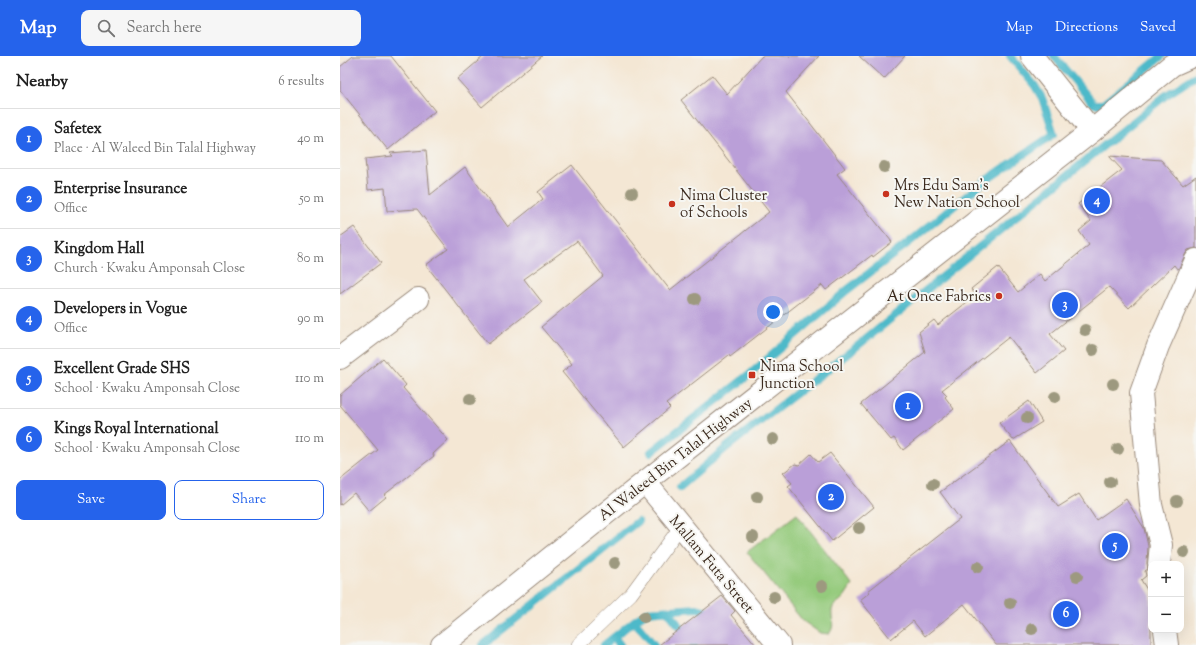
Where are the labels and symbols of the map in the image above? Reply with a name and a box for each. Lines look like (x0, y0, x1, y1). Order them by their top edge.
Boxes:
place label: Mrs Edu Sam's New Nation School (894, 176, 1020, 214)
place label: Nima Cluster of Schools (680, 186, 767, 224)
pin: 4 (1084, 186, 1110, 216)
marker: Mrs Edu Sam's New Nation School (881, 189, 891, 199)
marker: Nima Cluster of Schools (667, 199, 677, 209)
place label: At Once Fabrics (887, 287, 991, 308)
pin: 3 (1052, 290, 1078, 320)
marker: At Once Fabrics (994, 291, 1004, 301)
your location (763, 302, 783, 322)
place label: Nima School Junction (759, 357, 844, 395)
marker: Nima School Junction (747, 370, 757, 380)
pin: 1 (895, 391, 921, 421)
street label: Al Waleed Bin Talal Highway (595, 393, 758, 527)
pin: 2 (818, 482, 844, 512)
street label: Mallam Futa Street (664, 511, 758, 619)
pin: 5 (1102, 531, 1128, 561)
pin: 6 (1053, 599, 1079, 629)

